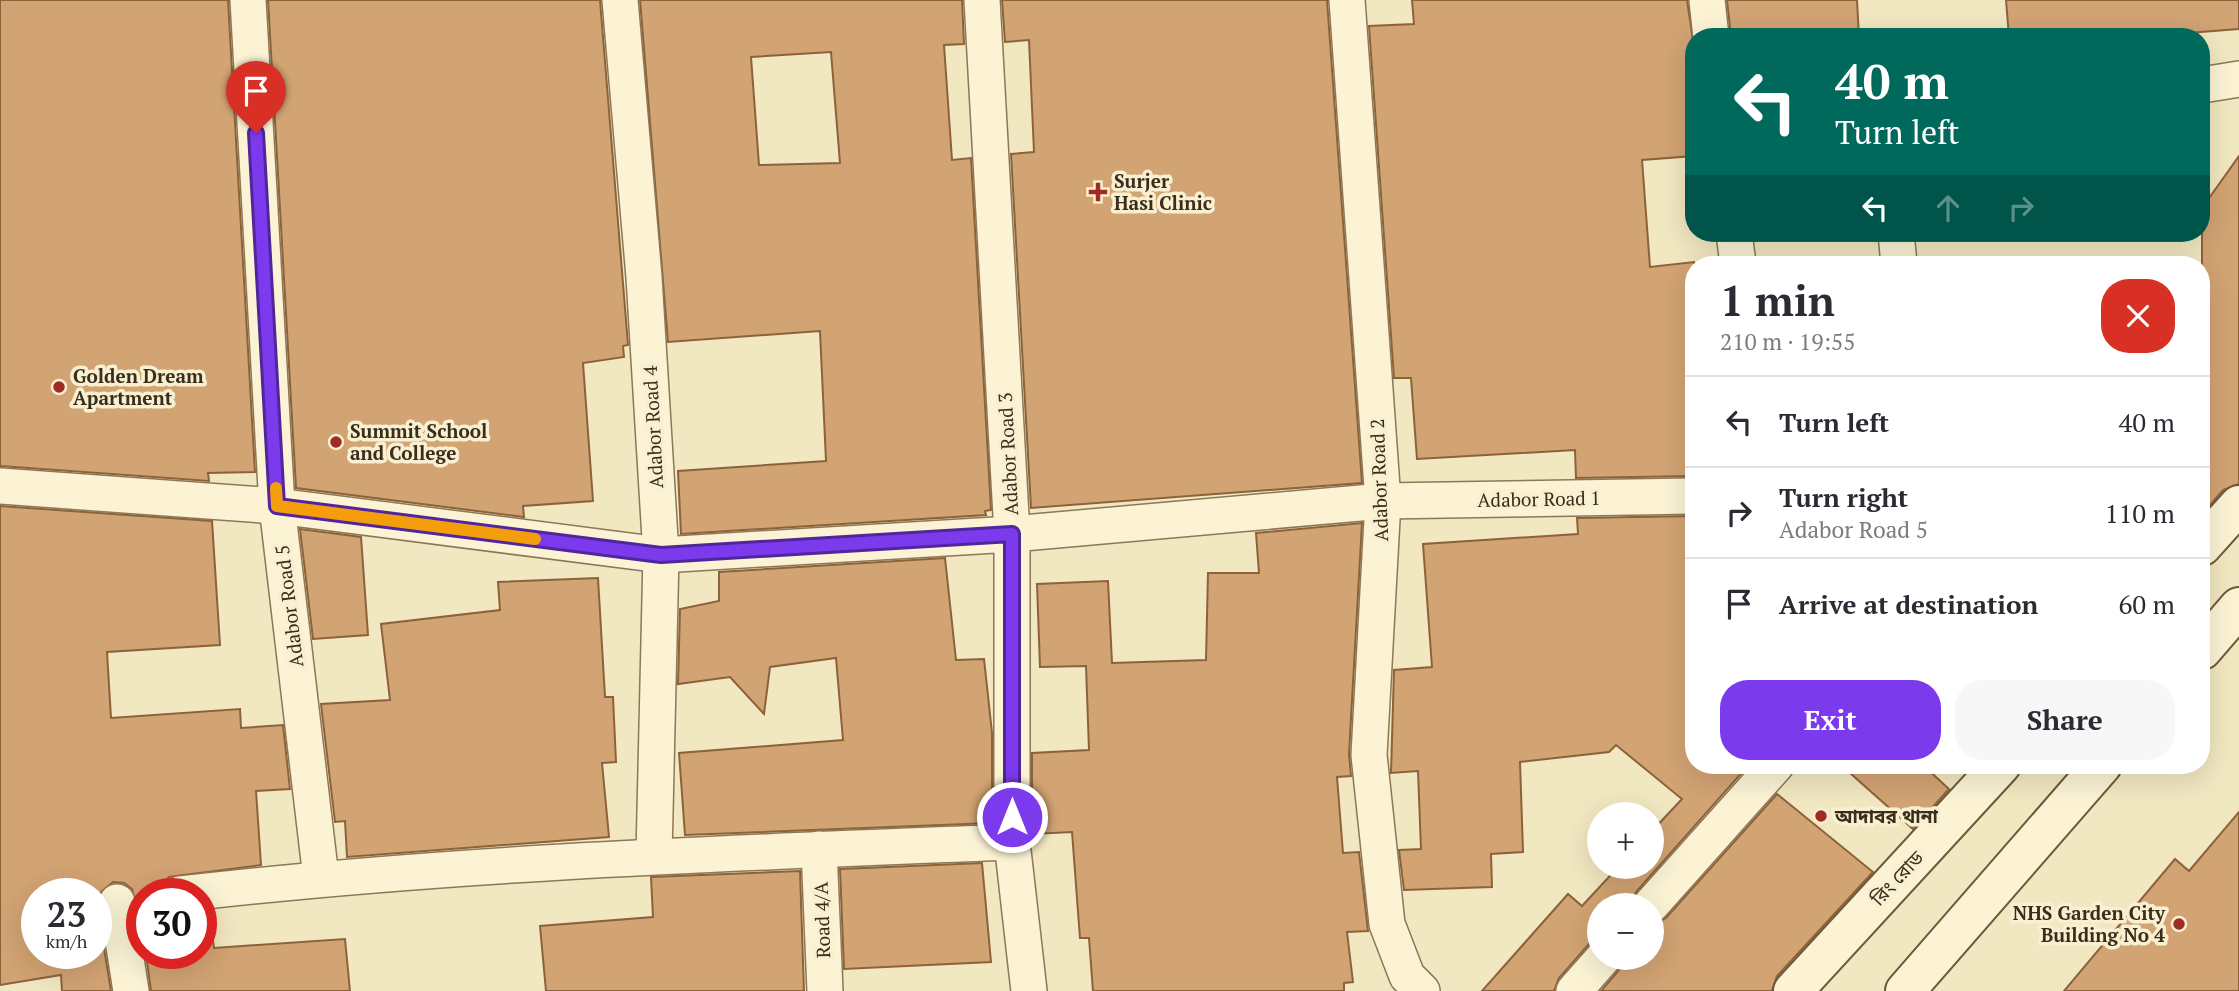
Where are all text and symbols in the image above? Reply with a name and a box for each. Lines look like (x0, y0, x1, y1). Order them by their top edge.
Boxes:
text: 40 m (1835, 48, 1949, 113)
icon: left (1720, 56, 1811, 147)
pin (226, 61, 286, 133)
icon: arrive (237, 72, 275, 110)
text: Turn left (1835, 111, 1959, 153)
place label: Surjer Hasi Clinic (1114, 168, 1212, 215)
marker: Surjer Hasi Clinic (1088, 182, 1108, 202)
icon: left (1856, 189, 1894, 227)
icon: ahead (1929, 189, 1967, 227)
icon: right (2002, 189, 2040, 227)
text: 1 min (1720, 272, 1835, 328)
button: close (2101, 279, 2175, 353)
text: 210 m · 19:55 (1720, 326, 1855, 357)
place label: Golden Dream Apartment (73, 363, 204, 410)
street label: Adabor Road 4 (637, 364, 668, 489)
marker: Golden Dream Apartment (51, 379, 67, 395)
street label: Adabor Road 3 (992, 392, 1023, 516)
icon: left (1720, 403, 1758, 441)
text: Turn left (1779, 405, 1889, 439)
text: 40 m (2119, 405, 2175, 439)
place label: Summit School and College (350, 418, 487, 465)
street label: Adabor Road 2 (1364, 418, 1393, 542)
marker: Summit School and College (328, 434, 344, 450)
text: Turn right (1779, 480, 1908, 514)
street label: Adabor Road 1 (1477, 485, 1601, 512)
icon: right (1720, 494, 1758, 532)
text: 110 m (2105, 496, 2175, 530)
text: Adabor Road 5 (1779, 514, 1928, 545)
street label: Adabor Road 5 (269, 543, 308, 669)
icon: arrive (1720, 585, 1758, 623)
text: Arrive at destination (1779, 587, 2038, 621)
text: 60 m (2119, 587, 2175, 621)
button: Exit (1720, 680, 1941, 760)
button: Share (1955, 680, 2175, 760)
position arrow (975, 780, 1049, 854)
map controls (1587, 802, 1664, 970)
button: + (1587, 802, 1664, 879)
place label: আদাবর থানা (1834, 803, 1939, 828)
marker: আদাবর থানা (1813, 808, 1829, 824)
street label: রিং রোড (1864, 845, 1929, 911)
speed limit sign: 30 (126, 878, 217, 969)
street label: Road 4/A (808, 881, 835, 959)
text: 23 (47, 891, 86, 937)
button: − (1587, 893, 1664, 970)
place label: NHS Garden City Building No 4 (2013, 900, 2166, 947)
marker: NHS Garden City Building No 4 (2171, 916, 2187, 932)
text: km/h (46, 929, 87, 953)

